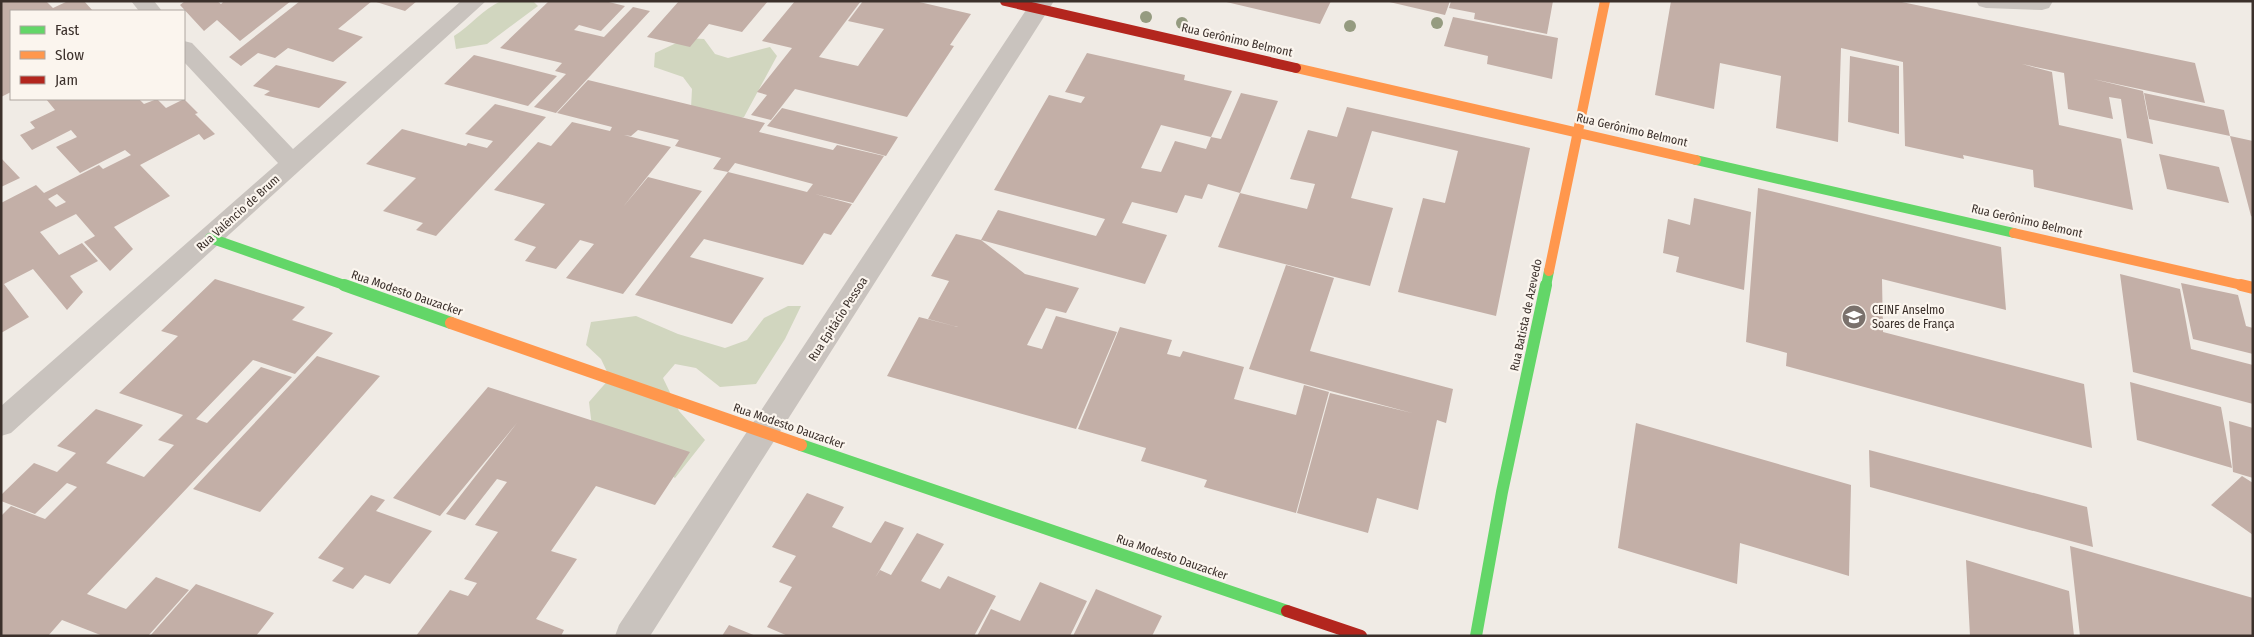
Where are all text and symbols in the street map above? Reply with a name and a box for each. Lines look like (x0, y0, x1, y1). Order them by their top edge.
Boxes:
legend (10, 10, 185, 100)
street label: Rua Gerônimo Belmont (1180, 20, 1294, 60)
text: Fast (55, 21, 79, 39)
text: Slow (55, 46, 84, 64)
text: Jam (55, 71, 78, 89)
street label: Rua Gerônimo Belmont (1575, 110, 1689, 150)
street label: Rua Valêncio de Brum (194, 172, 282, 254)
street label: Rua Gerônimo Belmont (1970, 201, 2084, 241)
street label: Rua Batista de Azevedo (1507, 258, 1545, 372)
street label: Rua Modesto Dauzacker (349, 267, 465, 319)
street label: Rua Epitácio Pessoa (806, 274, 870, 364)
place label: CEINF Anselmo Soares de França (1872, 303, 1955, 331)
school or university icon: CEINF Anselmo Soares de França (1841, 304, 1867, 330)
street label: Rua Modesto Dauzacker (731, 400, 847, 452)
street label: Rua Modesto Dauzacker (1114, 531, 1230, 583)

